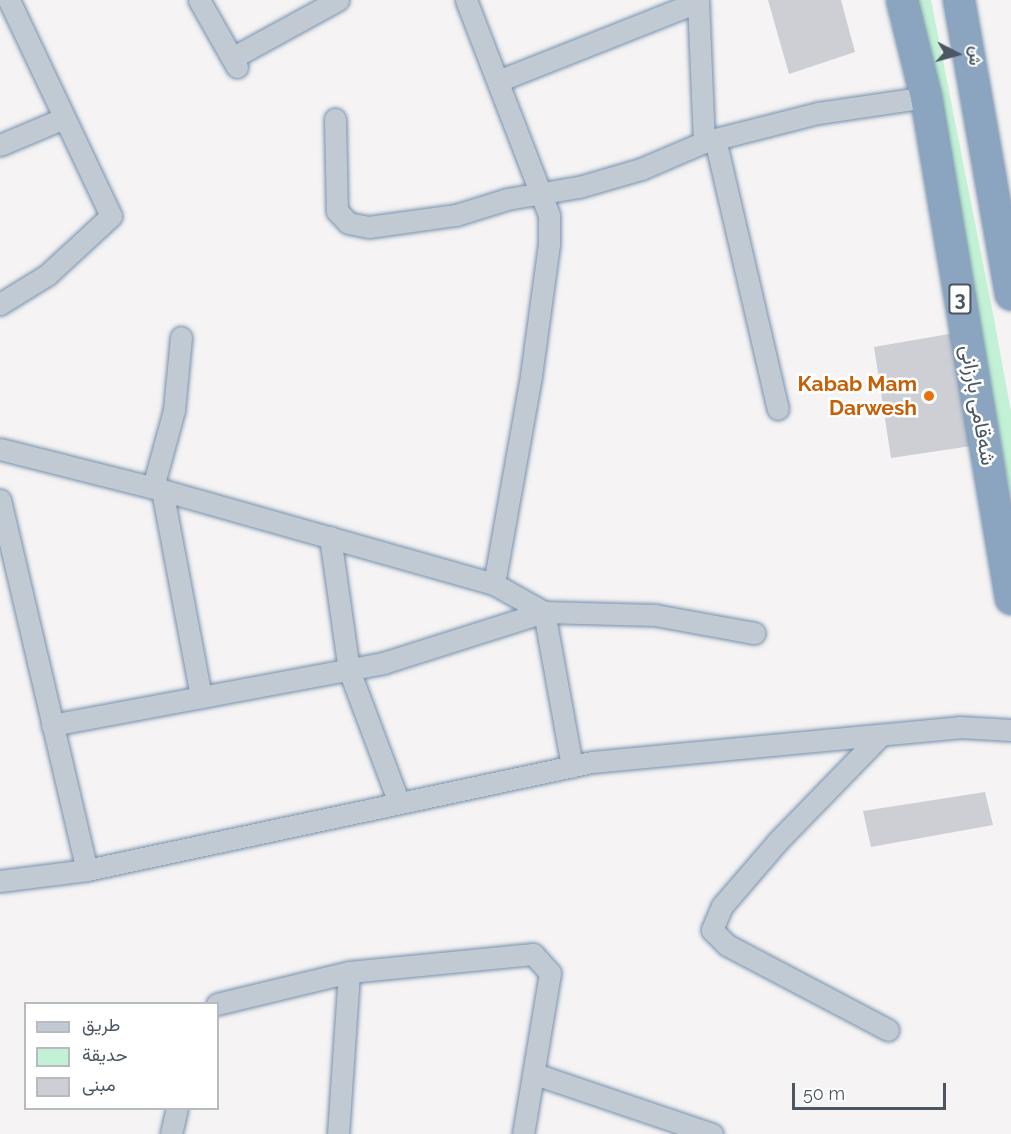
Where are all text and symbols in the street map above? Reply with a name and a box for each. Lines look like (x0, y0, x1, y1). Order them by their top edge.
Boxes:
north arrow (927, 24, 987, 84)
text: ش (965, 45, 986, 66)
road number: 3 (948, 282, 972, 316)
street label: شەقامی بارزانی (955, 343, 1001, 467)
place label: Kabab Mam Darwesh (798, 371, 917, 421)
marker: Kabab Mam Darwesh (922, 389, 936, 403)
legend (24, 1002, 219, 1110)
text: طريق (82, 1014, 120, 1035)
text: حديقة (82, 1044, 128, 1065)
scale bar (795, 1071, 950, 1109)
text: مبنى (82, 1074, 116, 1095)
text: 50 m (803, 1083, 845, 1104)

